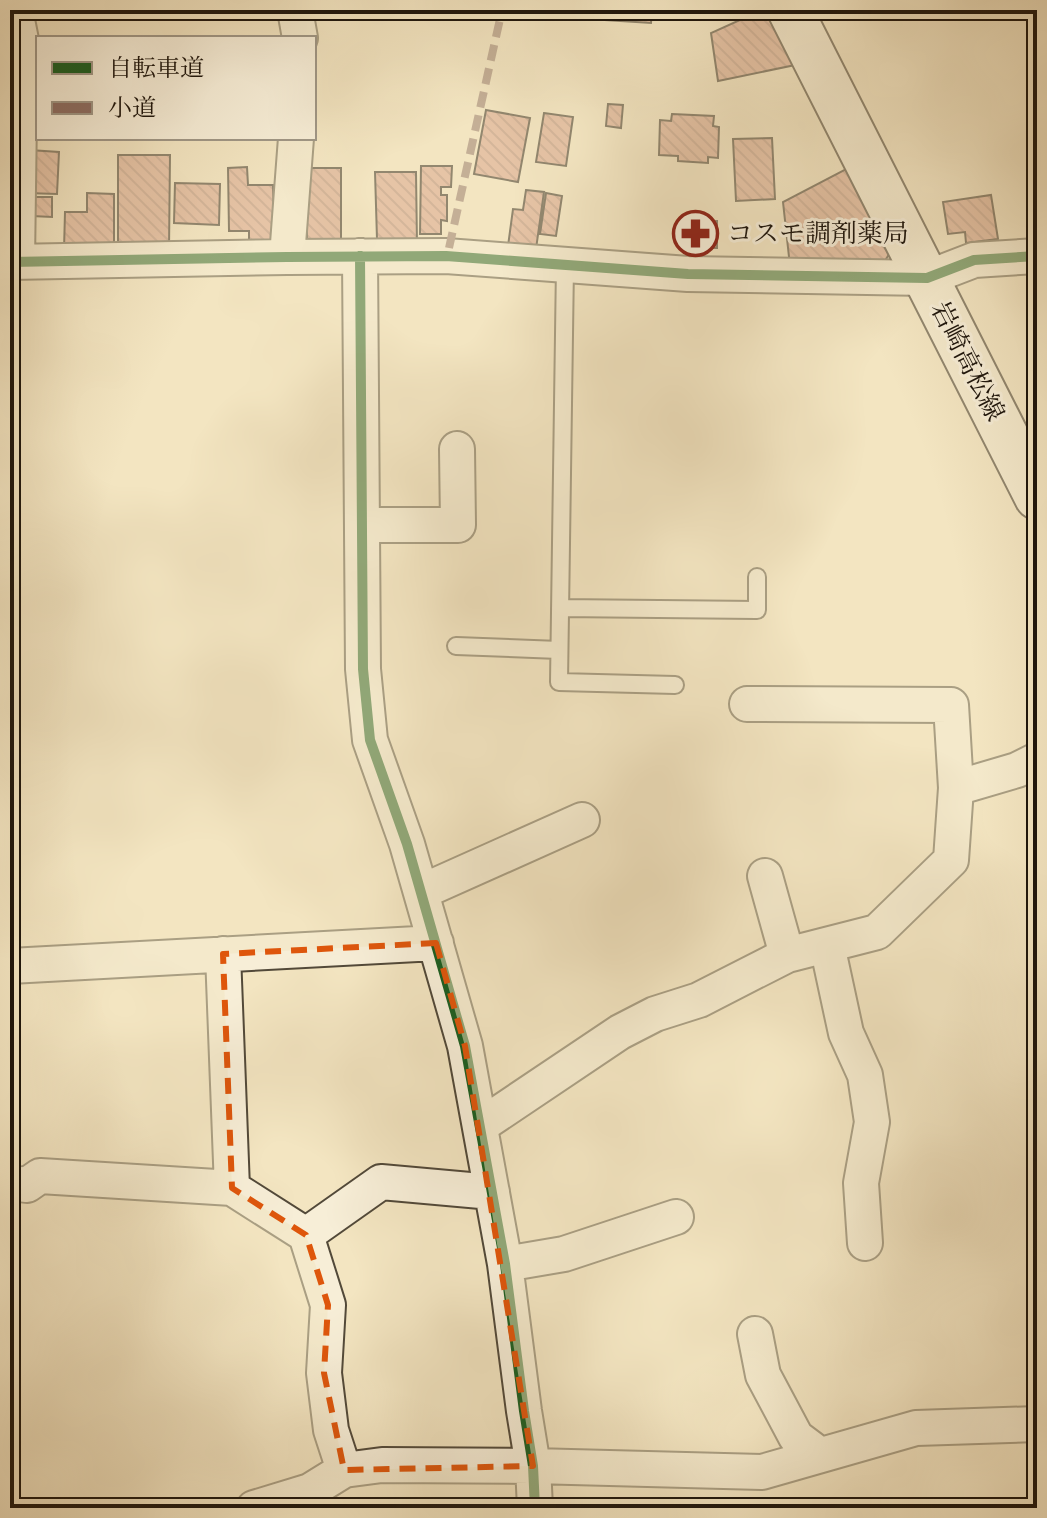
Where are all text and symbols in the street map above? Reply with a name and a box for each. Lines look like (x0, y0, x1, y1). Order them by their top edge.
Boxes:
legend (36, 36, 316, 140)
text: 自転車道 (108, 53, 204, 82)
text: 小道 (108, 93, 156, 122)
pharmacy icon: コスモ調剤薬局 (672, 209, 720, 257)
place label: コスモ調剤薬局 (727, 217, 909, 249)
street label: 岩崎高松線 (924, 296, 1012, 426)

